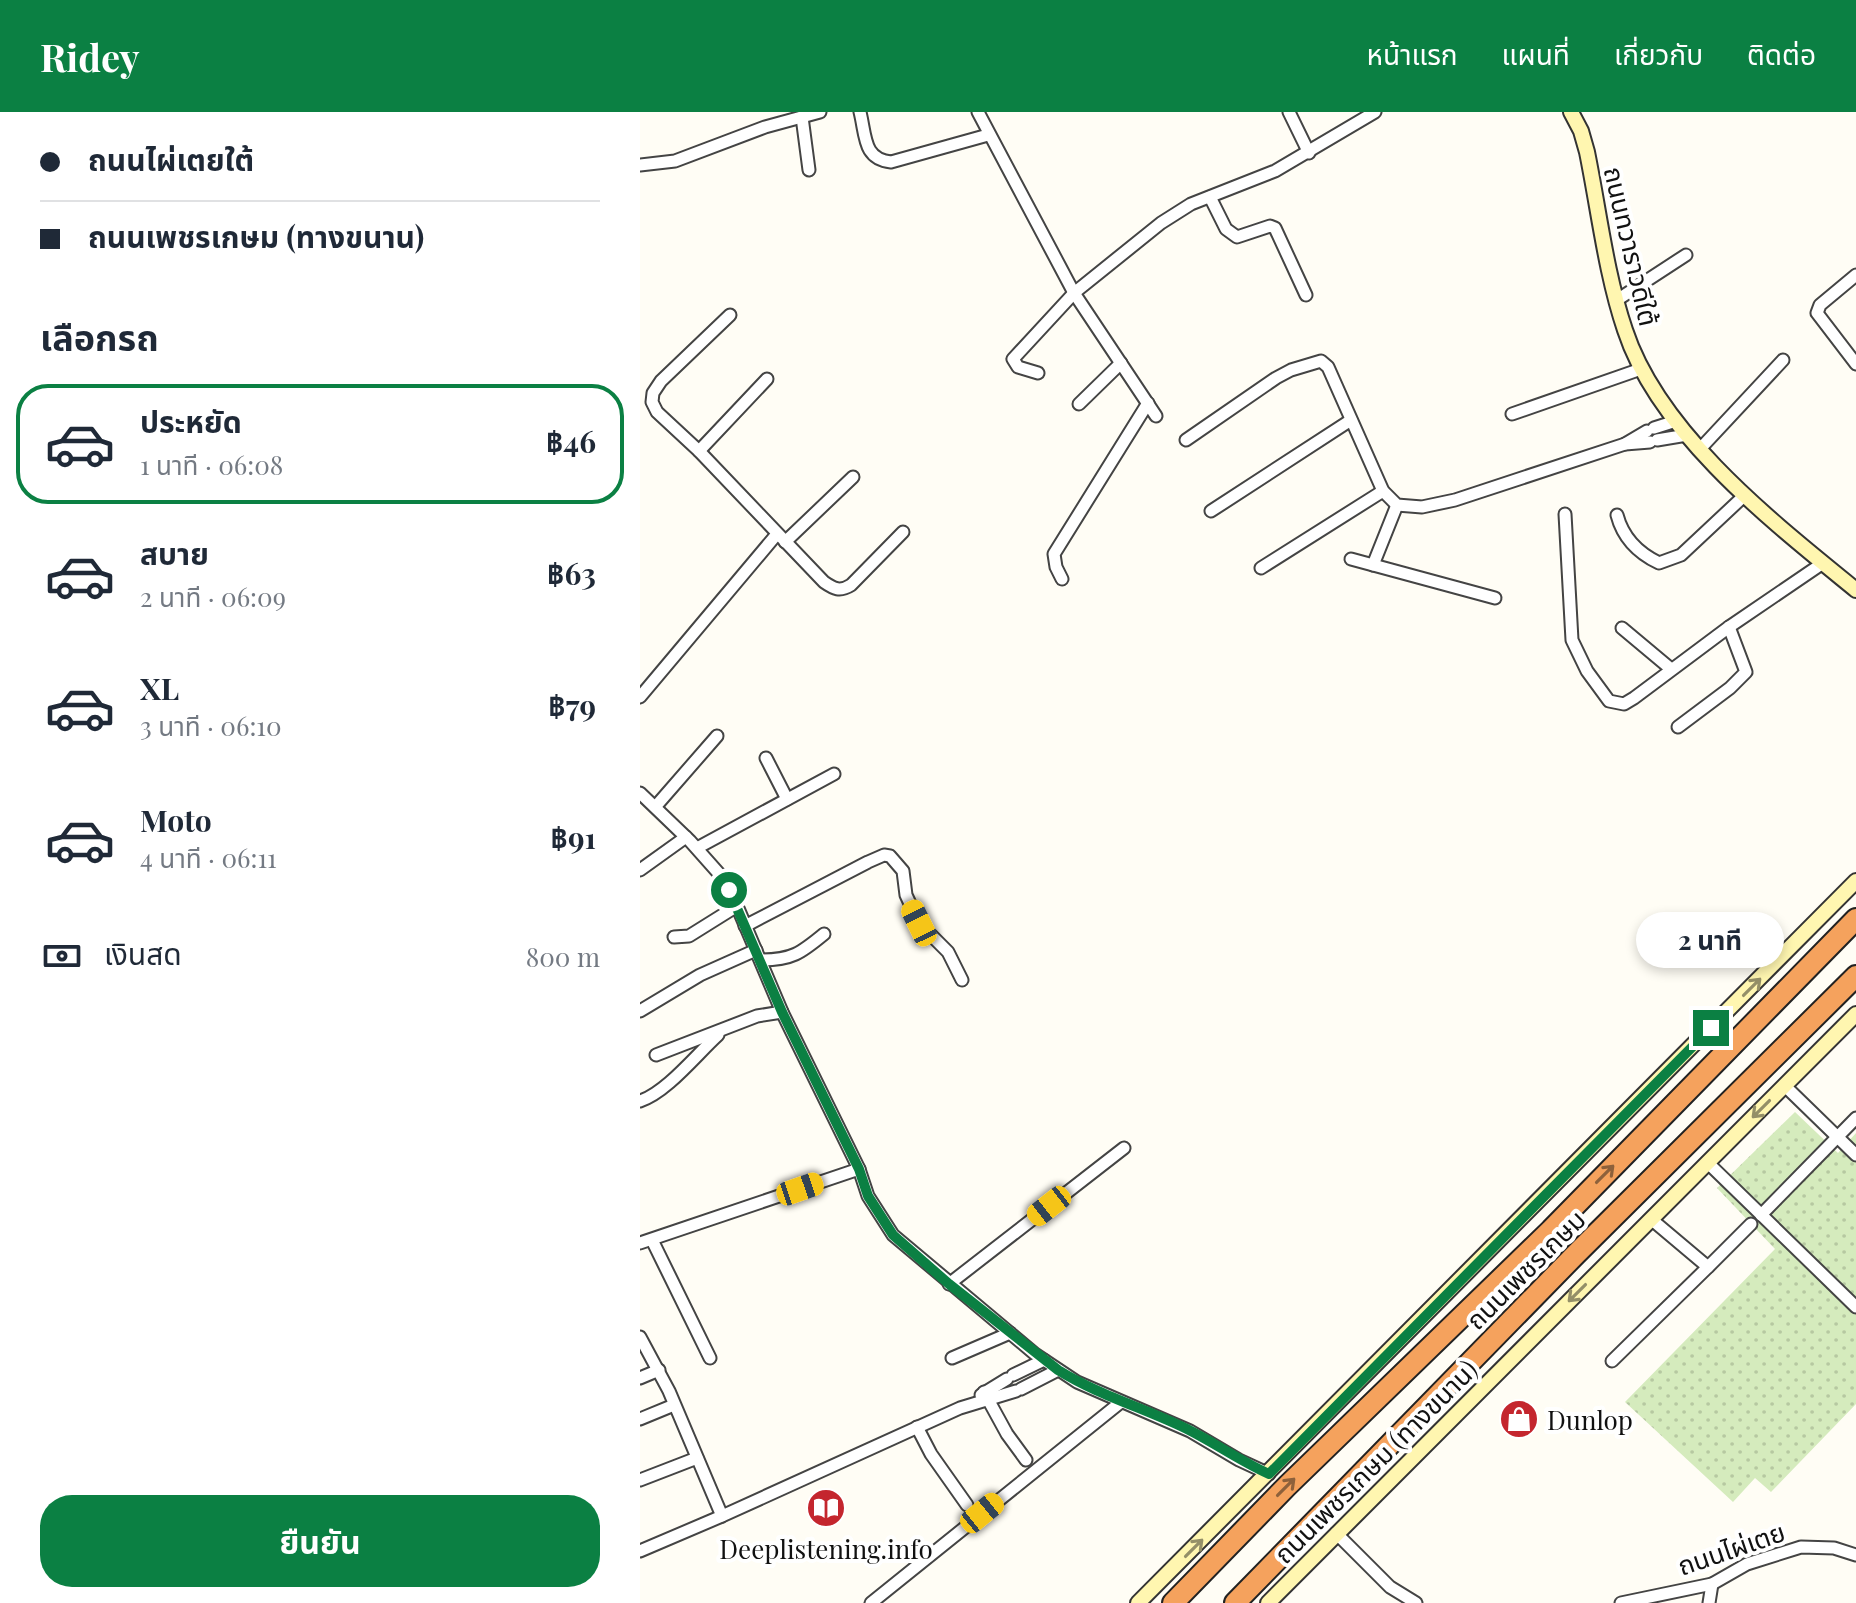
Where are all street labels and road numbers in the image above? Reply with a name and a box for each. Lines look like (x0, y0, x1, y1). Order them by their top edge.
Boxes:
street label: ถนนทวาราวดีใต้ (1597, 163, 1667, 329)
street label: ถนนเพชรเกษม (1458, 1202, 1592, 1336)
street label: ถนนเพชรเกษม (ทางขนาน) (1266, 1352, 1484, 1570)
street label: ถนนไผ่เตย (1673, 1513, 1789, 1583)

